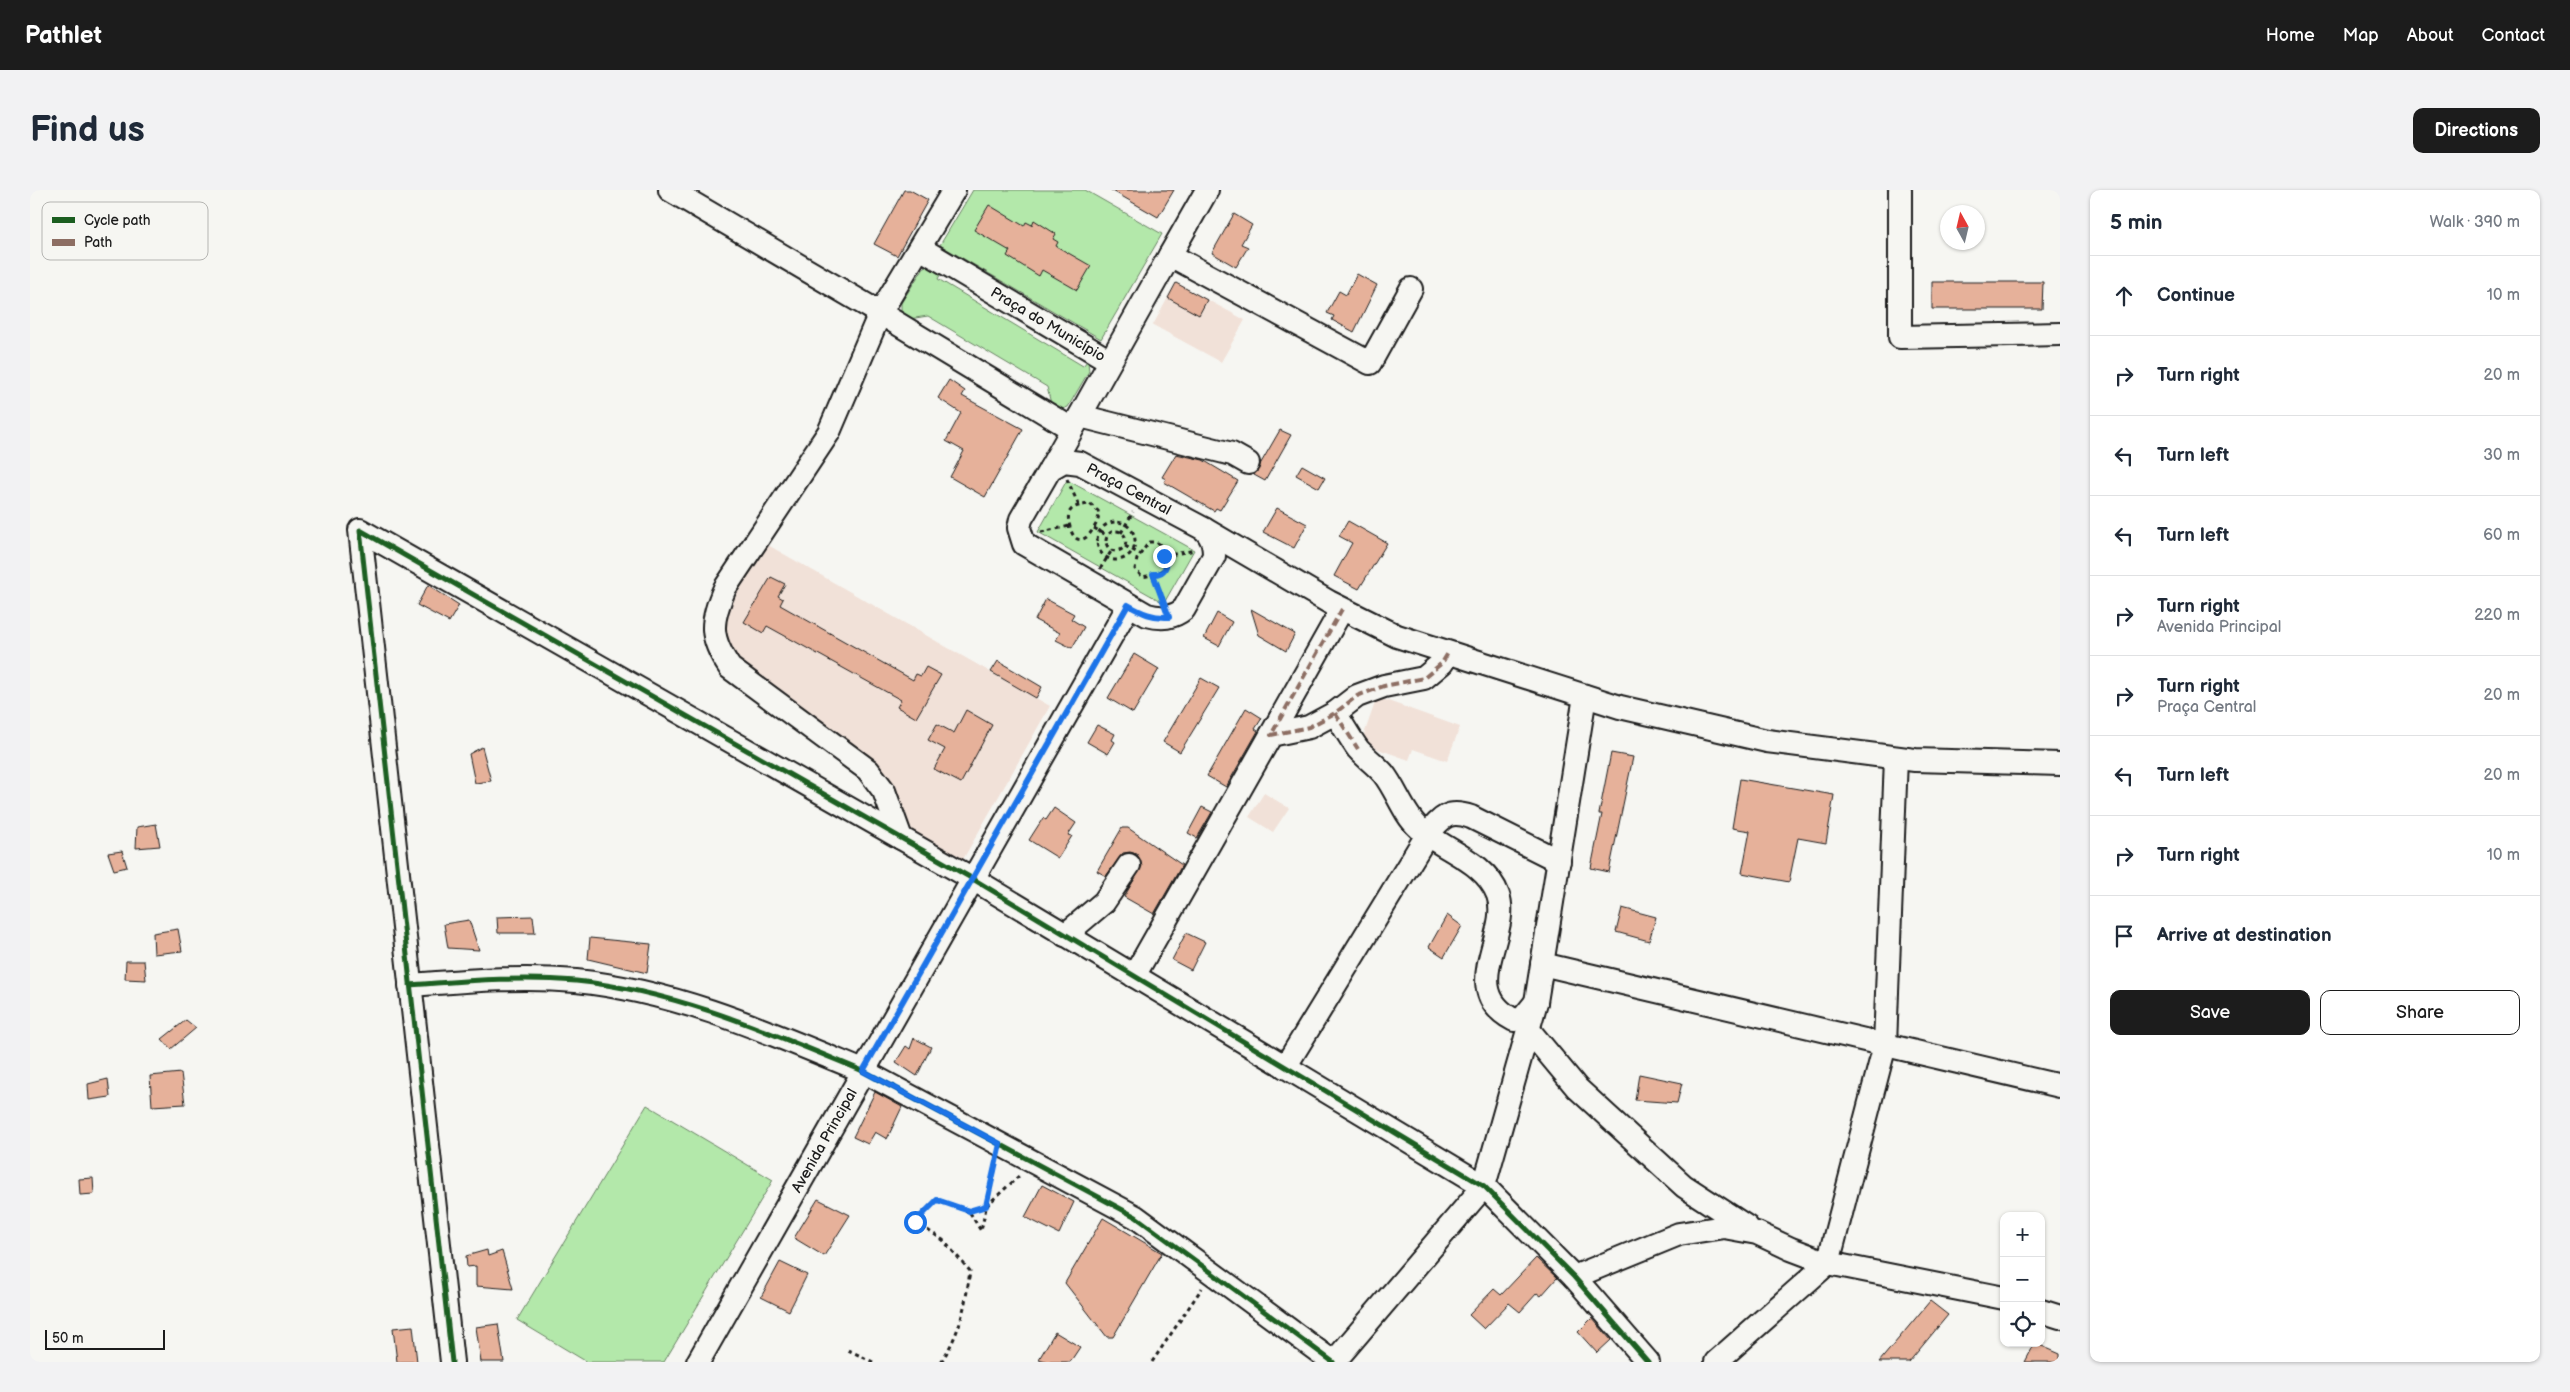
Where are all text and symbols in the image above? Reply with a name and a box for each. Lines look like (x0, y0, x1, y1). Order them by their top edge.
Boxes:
text: Pathlet (25, 21, 102, 50)
text: Home (2266, 25, 2315, 46)
text: Map (2343, 25, 2379, 46)
text: About (2407, 25, 2454, 46)
text: Contact (2482, 25, 2545, 46)
button: Directions (2413, 108, 2540, 153)
text: Find us (30, 109, 145, 152)
legend (42, 202, 208, 260)
north arrow (1940, 205, 1985, 250)
text: 5 min (2110, 210, 2163, 235)
text: Cycle path (84, 212, 151, 229)
text: Walk · 390 m (2429, 213, 2520, 232)
text: Path (84, 234, 112, 251)
icon: ahead (2110, 282, 2138, 310)
street label: Praça do Município (987, 283, 1109, 366)
text: Continue (2157, 284, 2235, 307)
text: 10 m (2487, 286, 2520, 305)
icon: right (2110, 362, 2138, 390)
text: Turn right (2157, 364, 2240, 387)
text: 20 m (2484, 366, 2520, 385)
icon: left (2110, 442, 2138, 470)
text: Turn left (2157, 444, 2229, 467)
text: 30 m (2483, 446, 2520, 465)
street label: Praça Central (1083, 459, 1174, 520)
icon: left (2110, 522, 2138, 550)
text: Turn left (2157, 524, 2229, 547)
text: 60 m (2483, 526, 2520, 545)
route end (1153, 545, 1176, 568)
text: Turn right (2157, 595, 2240, 618)
icon: right (2110, 602, 2138, 630)
text: 220 m (2474, 606, 2520, 625)
text: Avenida Principal (2157, 618, 2281, 637)
text: Turn right (2157, 675, 2240, 698)
icon: right (2110, 682, 2138, 710)
text: 20 m (2484, 686, 2520, 705)
text: Praça Central (2157, 698, 2256, 717)
icon: left (2110, 762, 2138, 790)
text: Turn left (2157, 764, 2229, 787)
text: 20 m (2484, 766, 2520, 785)
icon: right (2110, 842, 2138, 870)
text: Turn right (2157, 844, 2240, 867)
text: 10 m (2487, 846, 2520, 865)
icon: arrive (2110, 922, 2138, 950)
text: Arrive at destination (2157, 924, 2332, 947)
button: Save (2110, 990, 2310, 1035)
button: Share (2320, 990, 2520, 1035)
street label: Avenida Principal (787, 1085, 862, 1196)
route start (904, 1211, 927, 1234)
map controls (2000, 1212, 2045, 1347)
button: + (2000, 1212, 2045, 1257)
button: − (2000, 1257, 2045, 1302)
button: locate (2000, 1302, 2045, 1347)
scale bar (45, 1327, 165, 1350)
text: 50 m (52, 1330, 84, 1347)

